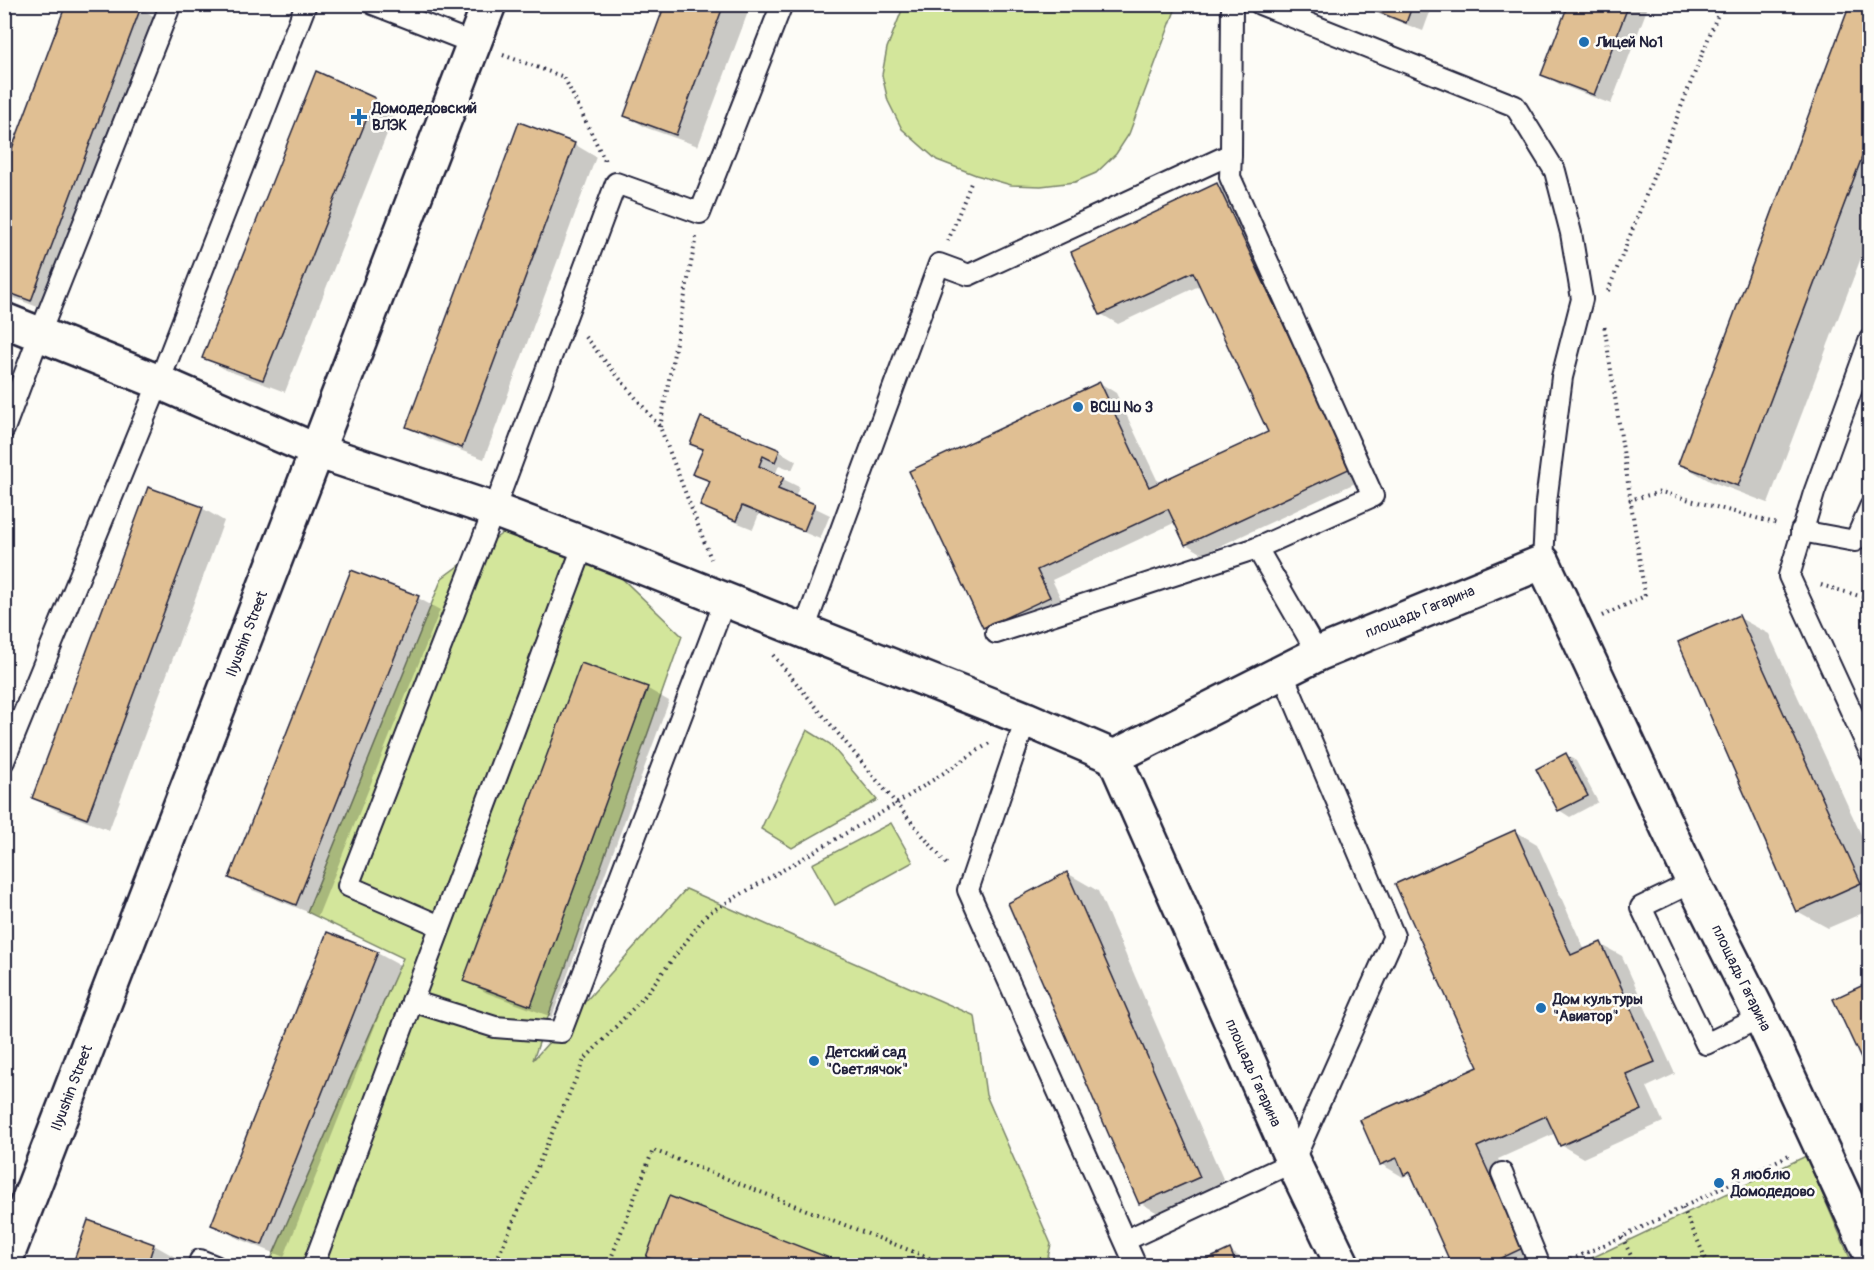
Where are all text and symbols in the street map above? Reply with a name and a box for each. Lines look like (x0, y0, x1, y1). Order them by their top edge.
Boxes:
place label: Лицей №1 (1595, 33, 1663, 52)
marker: Лицей №1 (1577, 35, 1591, 49)
place label: Домодедовский ВЛЭК (371, 99, 477, 135)
marker: Домодедовский ВЛЭК (350, 108, 368, 126)
place label: ВСШ № 3 (1090, 398, 1153, 417)
marker: ВСШ № 3 (1071, 400, 1085, 414)
street label: площадь Гагарина (1363, 581, 1477, 643)
street label: Ilyushin Street (222, 587, 272, 680)
street label: площадь Гагарина (1707, 922, 1775, 1034)
place label: Дом культуры "Авиатор" (1552, 990, 1643, 1026)
marker: Дом культуры "Авиатор" (1534, 1001, 1548, 1015)
street label: площадь Гагарина (1221, 1016, 1285, 1130)
street label: Ilyushin Street (47, 1041, 97, 1134)
place label: Детский сад "Светлячок" (825, 1043, 908, 1079)
marker: Детский сад "Светлячок" (807, 1054, 821, 1068)
place label: Я люблю Домодедово (1730, 1165, 1815, 1201)
marker: Я люблю Домодедово (1712, 1176, 1726, 1190)

